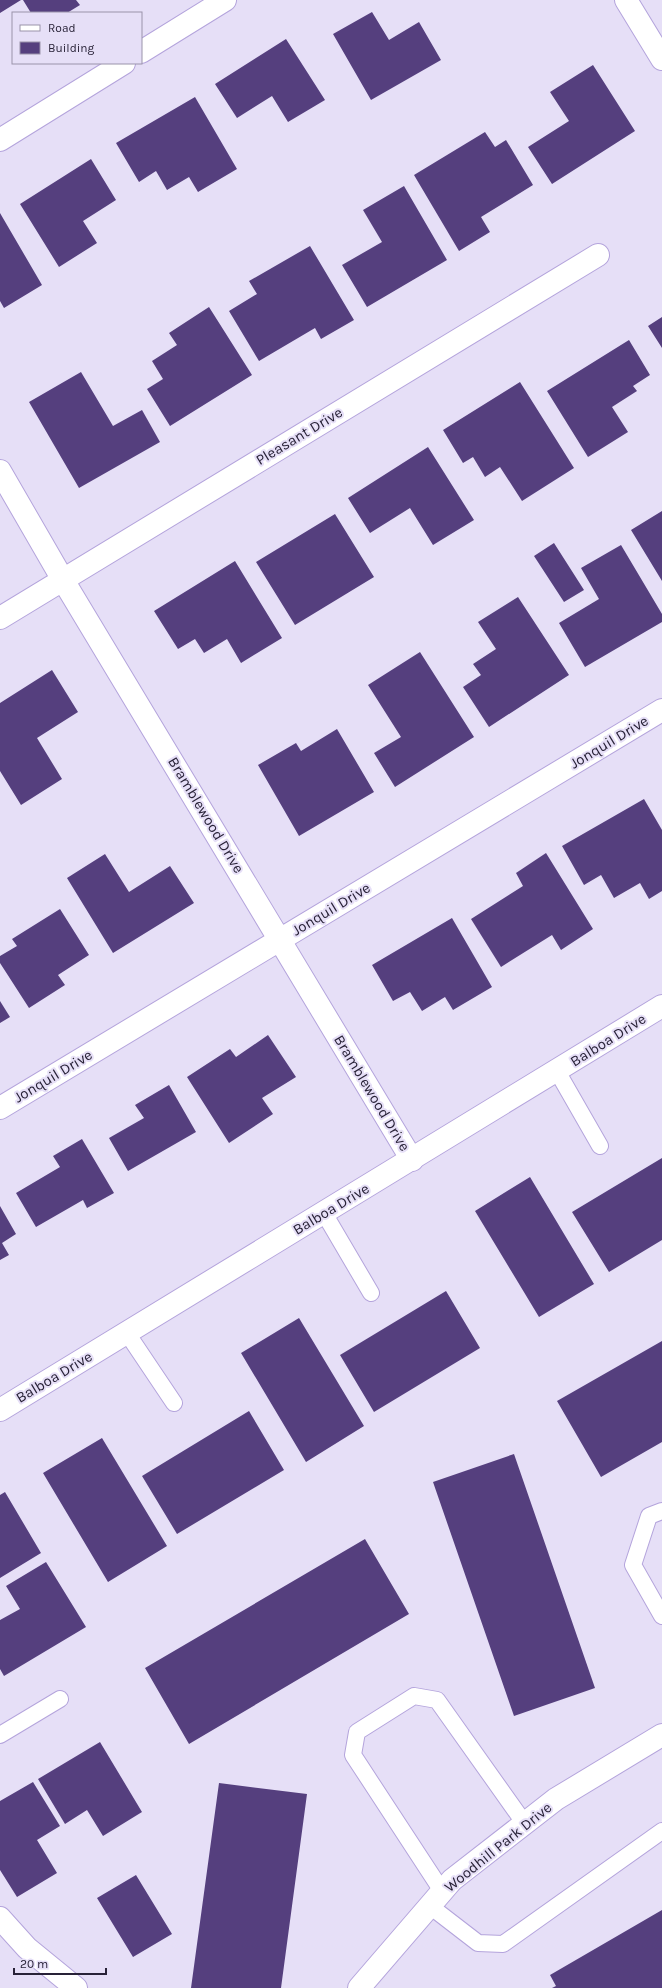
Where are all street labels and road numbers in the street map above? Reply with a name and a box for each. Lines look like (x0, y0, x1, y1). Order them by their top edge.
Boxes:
street label: Pleasant Drive (252, 403, 346, 469)
street label: Jonquil Drive (566, 712, 652, 772)
street label: Bramblewood Drive (164, 754, 248, 876)
street label: Jonquil Drive (288, 879, 374, 939)
street label: Balboa Drive (567, 1010, 649, 1070)
street label: Bramblewood Drive (330, 1032, 414, 1154)
street label: Jonquil Drive (10, 1046, 96, 1106)
street label: Balboa Drive (290, 1179, 372, 1239)
street label: Balboa Drive (13, 1347, 95, 1407)
street label: Woodhill Park Drive (441, 1798, 555, 1896)

